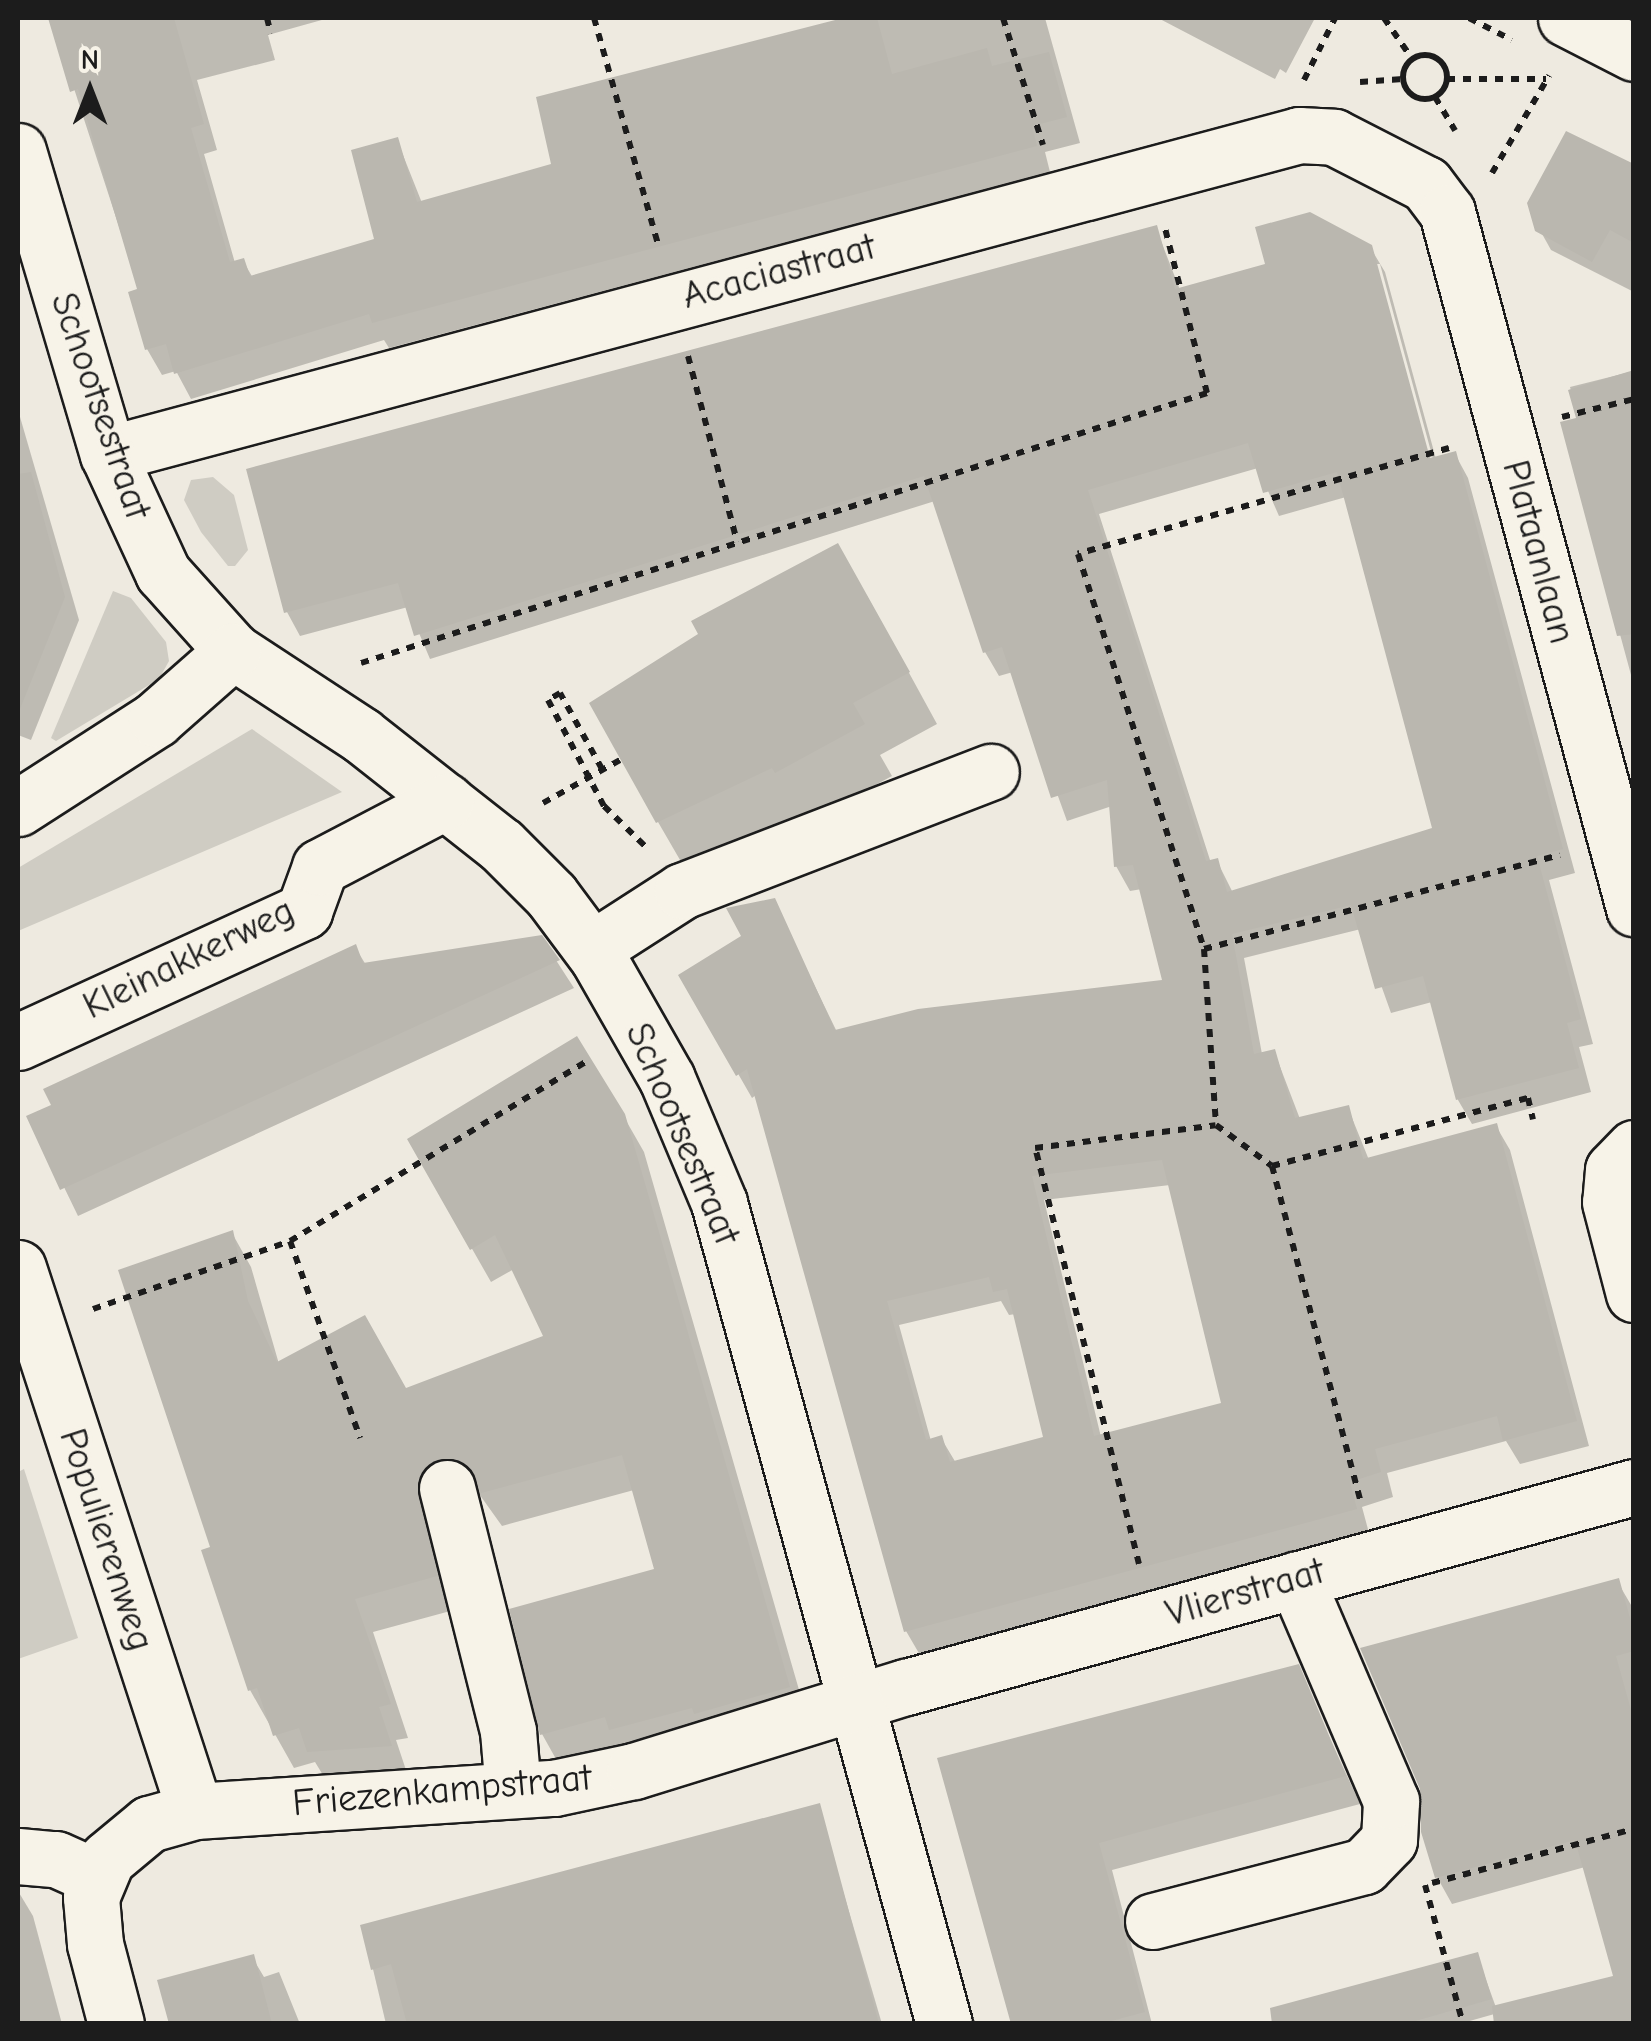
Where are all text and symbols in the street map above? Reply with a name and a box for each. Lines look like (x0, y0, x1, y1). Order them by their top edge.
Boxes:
north arrow (40, 40, 140, 140)
text: N (81, 44, 99, 76)
street label: Acaciastraat (678, 224, 880, 320)
street label: Schootsestraat (40, 287, 160, 525)
street label: Plataanlaan (1492, 455, 1584, 649)
street label: Kleinakkerweg (76, 888, 302, 1030)
street label: Schootsestraat (615, 1016, 749, 1252)
street label: Populierenweg (49, 1423, 163, 1657)
street label: Vlierstraat (1161, 1549, 1329, 1637)
street label: Friezenkampstraat (291, 1755, 593, 1827)

